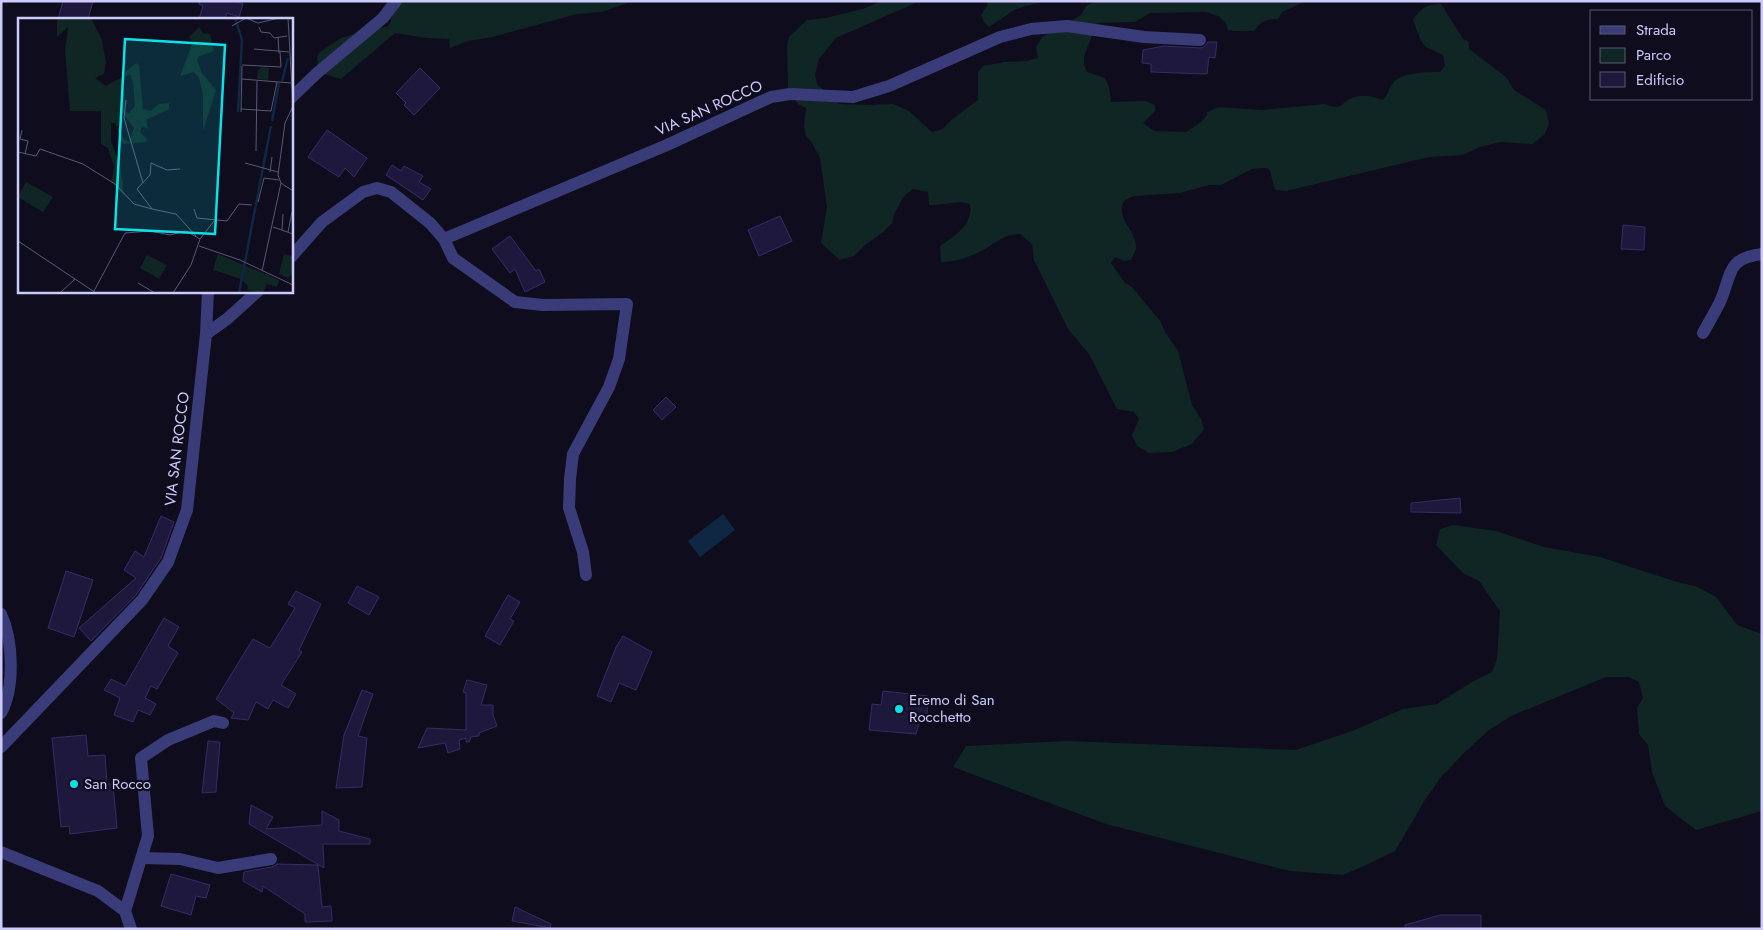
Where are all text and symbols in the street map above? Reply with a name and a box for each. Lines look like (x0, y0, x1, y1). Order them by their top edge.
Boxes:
legend (1590, 10, 1753, 100)
inset map (18, 18, 292, 292)
text: Strada (1636, 19, 1676, 41)
text: Parco (1636, 44, 1671, 66)
text: Edificio (1636, 69, 1684, 91)
street label: VIA SAN ROCCO (652, 75, 766, 141)
street label: VIA SAN ROCCO (159, 391, 195, 507)
place label: Eremo di San Rocchetto (909, 689, 995, 728)
marker: Eremo di San Rocchetto (893, 703, 905, 715)
place label: San Rocco (84, 773, 151, 795)
marker: San Rocco (68, 778, 80, 790)

